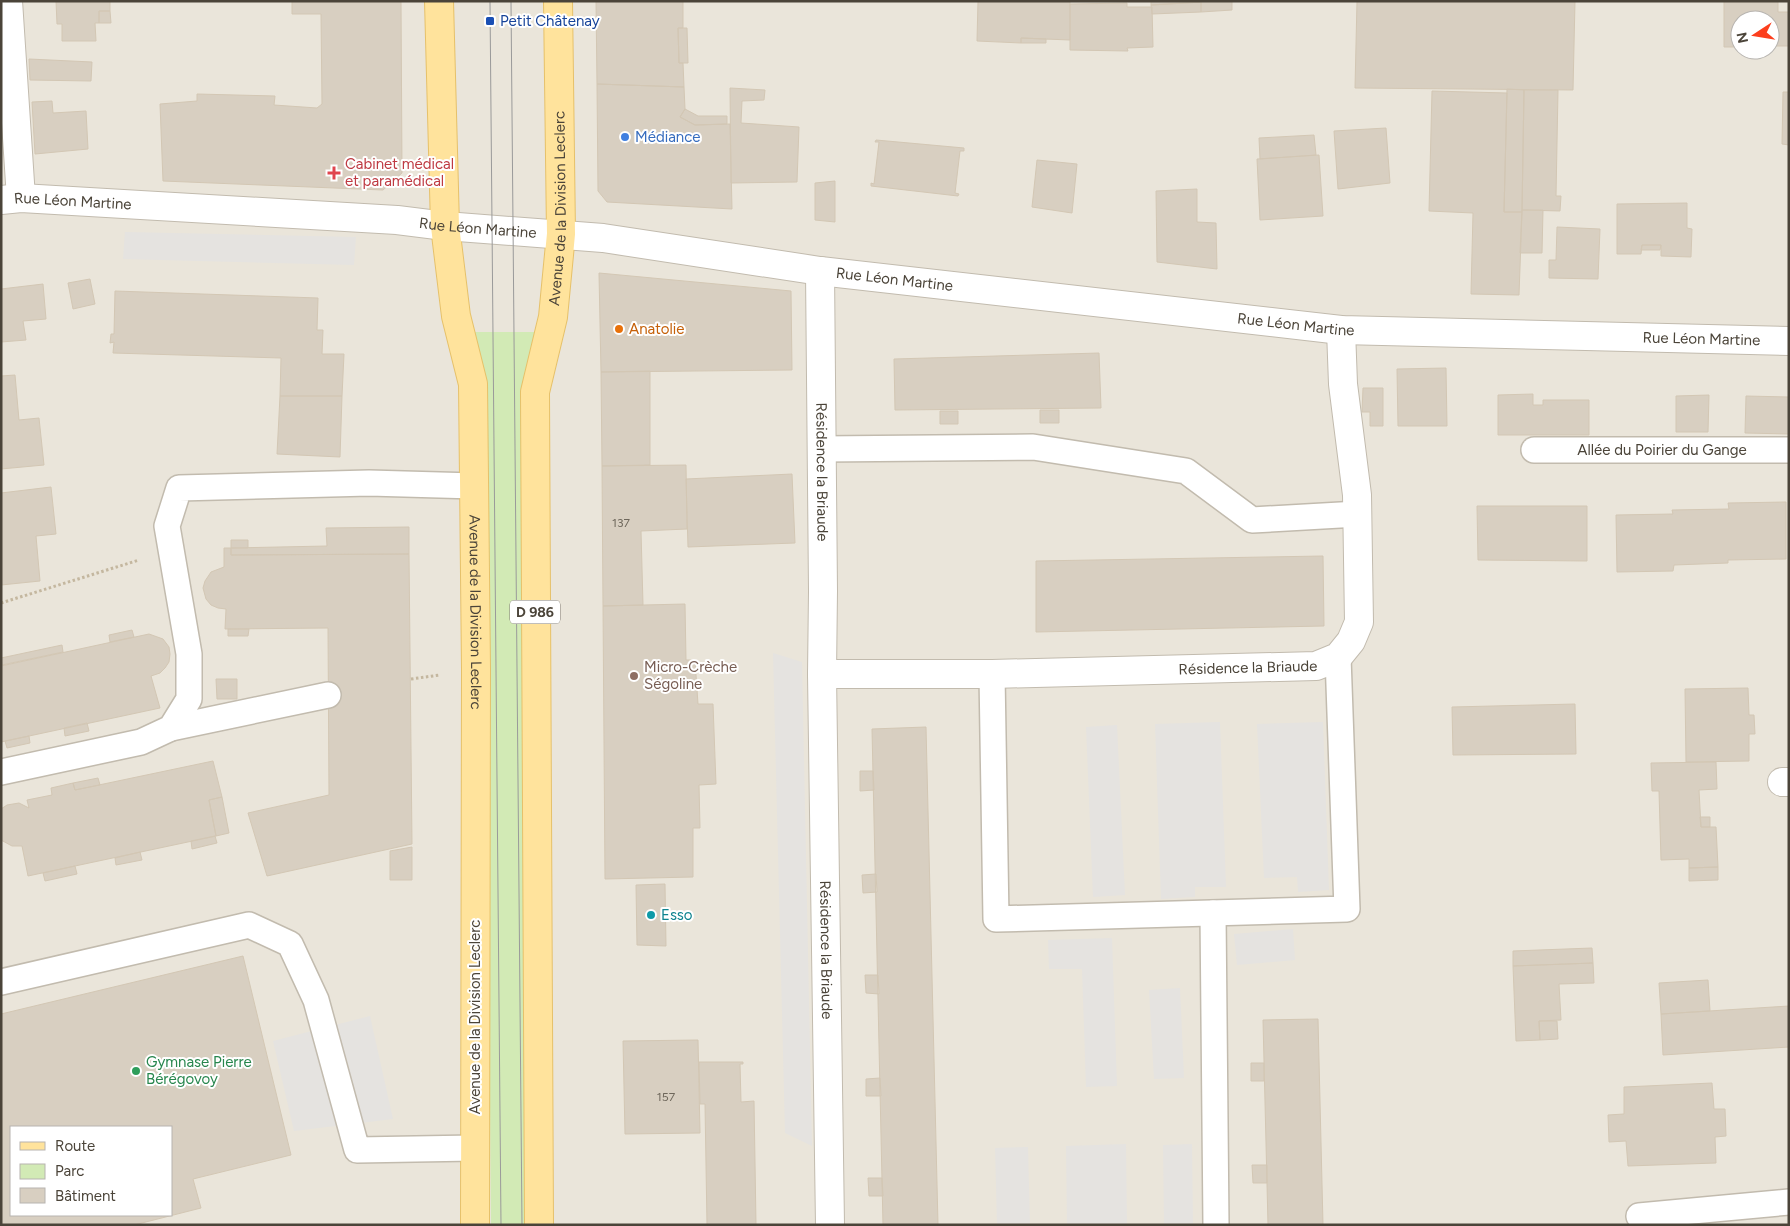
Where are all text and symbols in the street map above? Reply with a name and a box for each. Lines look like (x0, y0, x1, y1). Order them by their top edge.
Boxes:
north arrow (1730, 10, 1780, 60)
place label: Petit Châtenay (500, 12, 600, 30)
marker: Petit Châtenay (484, 15, 496, 27)
text: N (1733, 31, 1752, 45)
street label: Avenue de la Division Leclerc (545, 111, 570, 307)
place label: Médiance (635, 128, 701, 146)
marker: Médiance (619, 131, 631, 143)
place label: Cabinet médical et paramédical (345, 155, 454, 190)
marker: Cabinet médical et paramédical (327, 166, 341, 180)
street label: Rue Léon Martine (13, 189, 132, 213)
street label: Rue Léon Martine (418, 214, 537, 242)
street label: Rue Léon Martine (835, 264, 954, 295)
street label: Rue Léon Martine (1236, 309, 1355, 339)
place label: Anatolie (629, 320, 684, 338)
marker: Anatolie (613, 323, 625, 335)
street label: Rue Léon Martine (1642, 328, 1761, 349)
street label: Résidence la Briaude (812, 402, 832, 542)
street label: Allée du Poirier du Gange (1577, 441, 1747, 459)
street label: Avenue de la Division Leclerc (465, 514, 485, 710)
house number: 137 (612, 516, 631, 530)
road number: D 986 (510, 600, 560, 624)
street label: Résidence la Briaude (1178, 657, 1318, 678)
place label: Micro-Crèche Ségoline (644, 658, 737, 693)
marker: Micro-Crèche Ségoline (628, 670, 640, 682)
street label: Résidence la Briaude (816, 880, 836, 1020)
place label: Esso (661, 906, 693, 924)
marker: Esso (645, 909, 657, 921)
street label: Avenue de la Division Leclerc (466, 920, 484, 1114)
place label: Gymnase Pierre Bérégovoy (146, 1053, 252, 1088)
marker: Gymnase Pierre Bérégovoy (130, 1065, 142, 1077)
house number: 157 (657, 1090, 676, 1104)
legend (10, 1126, 172, 1216)
text: Route (55, 1137, 95, 1155)
text: Parc (55, 1162, 84, 1180)
text: Bâtiment (55, 1187, 116, 1205)

